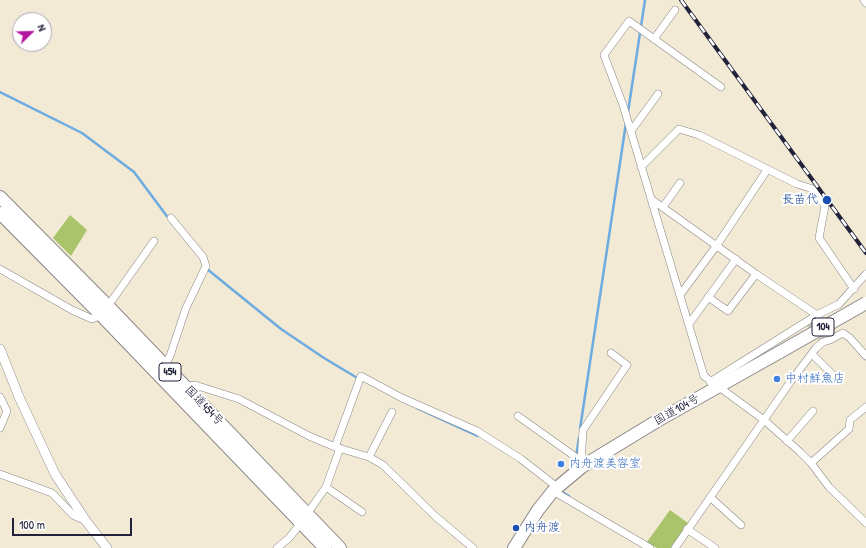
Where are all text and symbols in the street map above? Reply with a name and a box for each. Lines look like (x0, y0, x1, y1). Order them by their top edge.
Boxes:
north arrow (12, 12, 52, 52)
text: N (35, 22, 50, 33)
place label: 長苗代 (782, 193, 818, 207)
marker: 長苗代 (821, 194, 833, 206)
road number: 104 (812, 318, 834, 336)
road number: 454 (159, 363, 181, 381)
place label: 中村鮮魚店 (785, 372, 845, 386)
marker: 中村鮮魚店 (772, 374, 782, 384)
street label: 国道454号 (181, 383, 227, 429)
street label: 国道104号 (652, 391, 702, 429)
place label: 内舟渡美容室 (569, 457, 641, 471)
marker: 内舟渡美容室 (556, 459, 566, 469)
scale bar (14, 510, 134, 536)
text: 100 m (19, 516, 45, 533)
place label: 内舟渡 (524, 521, 560, 535)
marker: 内舟渡 (511, 523, 521, 533)

